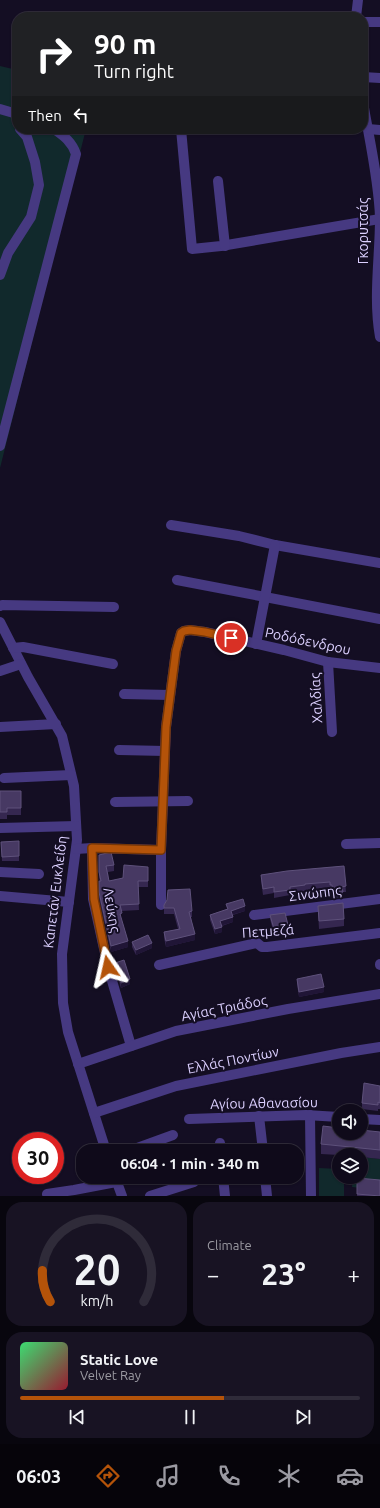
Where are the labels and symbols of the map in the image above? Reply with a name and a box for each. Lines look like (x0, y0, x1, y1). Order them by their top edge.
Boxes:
street label: Γκορυτσάς (355, 197, 371, 264)
pin (214, 621, 248, 655)
street label: Ροδόδενδρου (264, 624, 352, 658)
street label: Χαλδίας (307, 672, 325, 724)
street label: Καπετάν Ευκλείδη (40, 835, 70, 949)
street label: Σινώπης (288, 882, 343, 904)
street label: Λεύκης (100, 886, 124, 934)
street label: Πετμεζά (241, 921, 295, 941)
position arrow (87, 946, 129, 988)
street label: Αγίας Τριάδος (180, 992, 269, 1024)
street label: Ελλάς Ποντίων (186, 1043, 280, 1077)
street label: Αγίου Αθανασίου (210, 1094, 318, 1112)
speed limit sign: 30 (12, 1132, 64, 1184)

